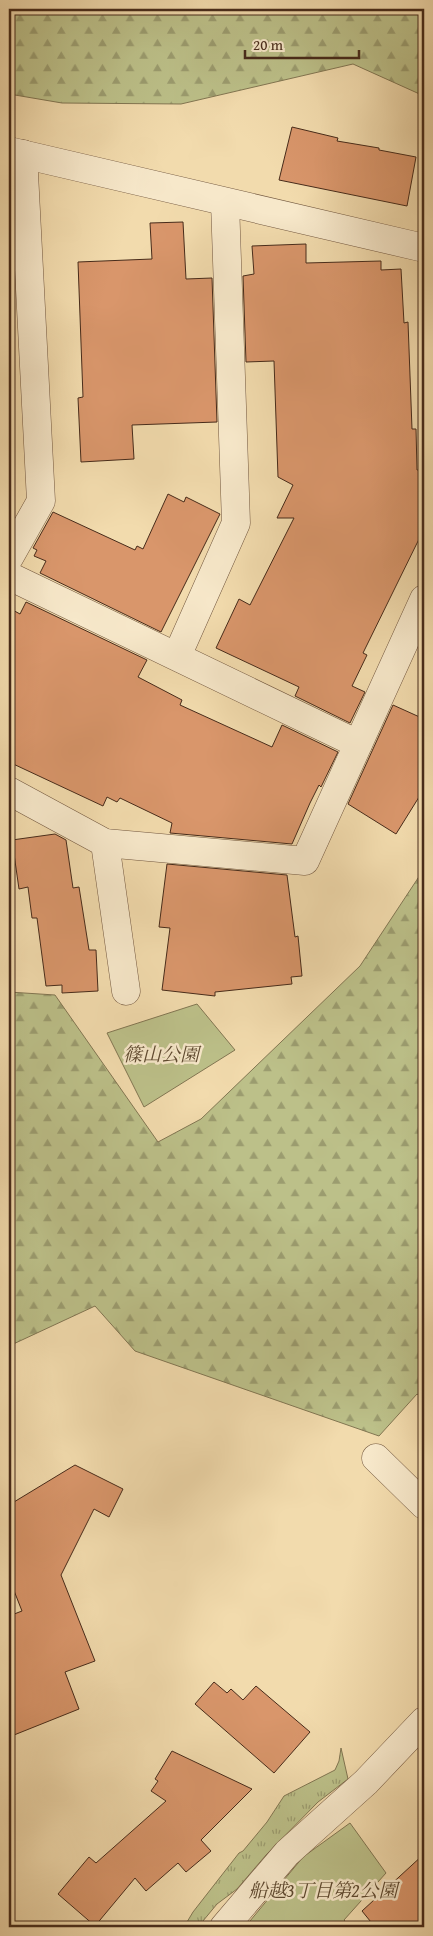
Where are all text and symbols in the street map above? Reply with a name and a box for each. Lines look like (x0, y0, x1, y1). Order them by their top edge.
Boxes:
scale bar (245, 28, 359, 60)
text: 20 m (253, 34, 284, 55)
park label: 篠山公園 (123, 1040, 202, 1068)
park label: 船越3丁目第2公園 (249, 1876, 400, 1904)

